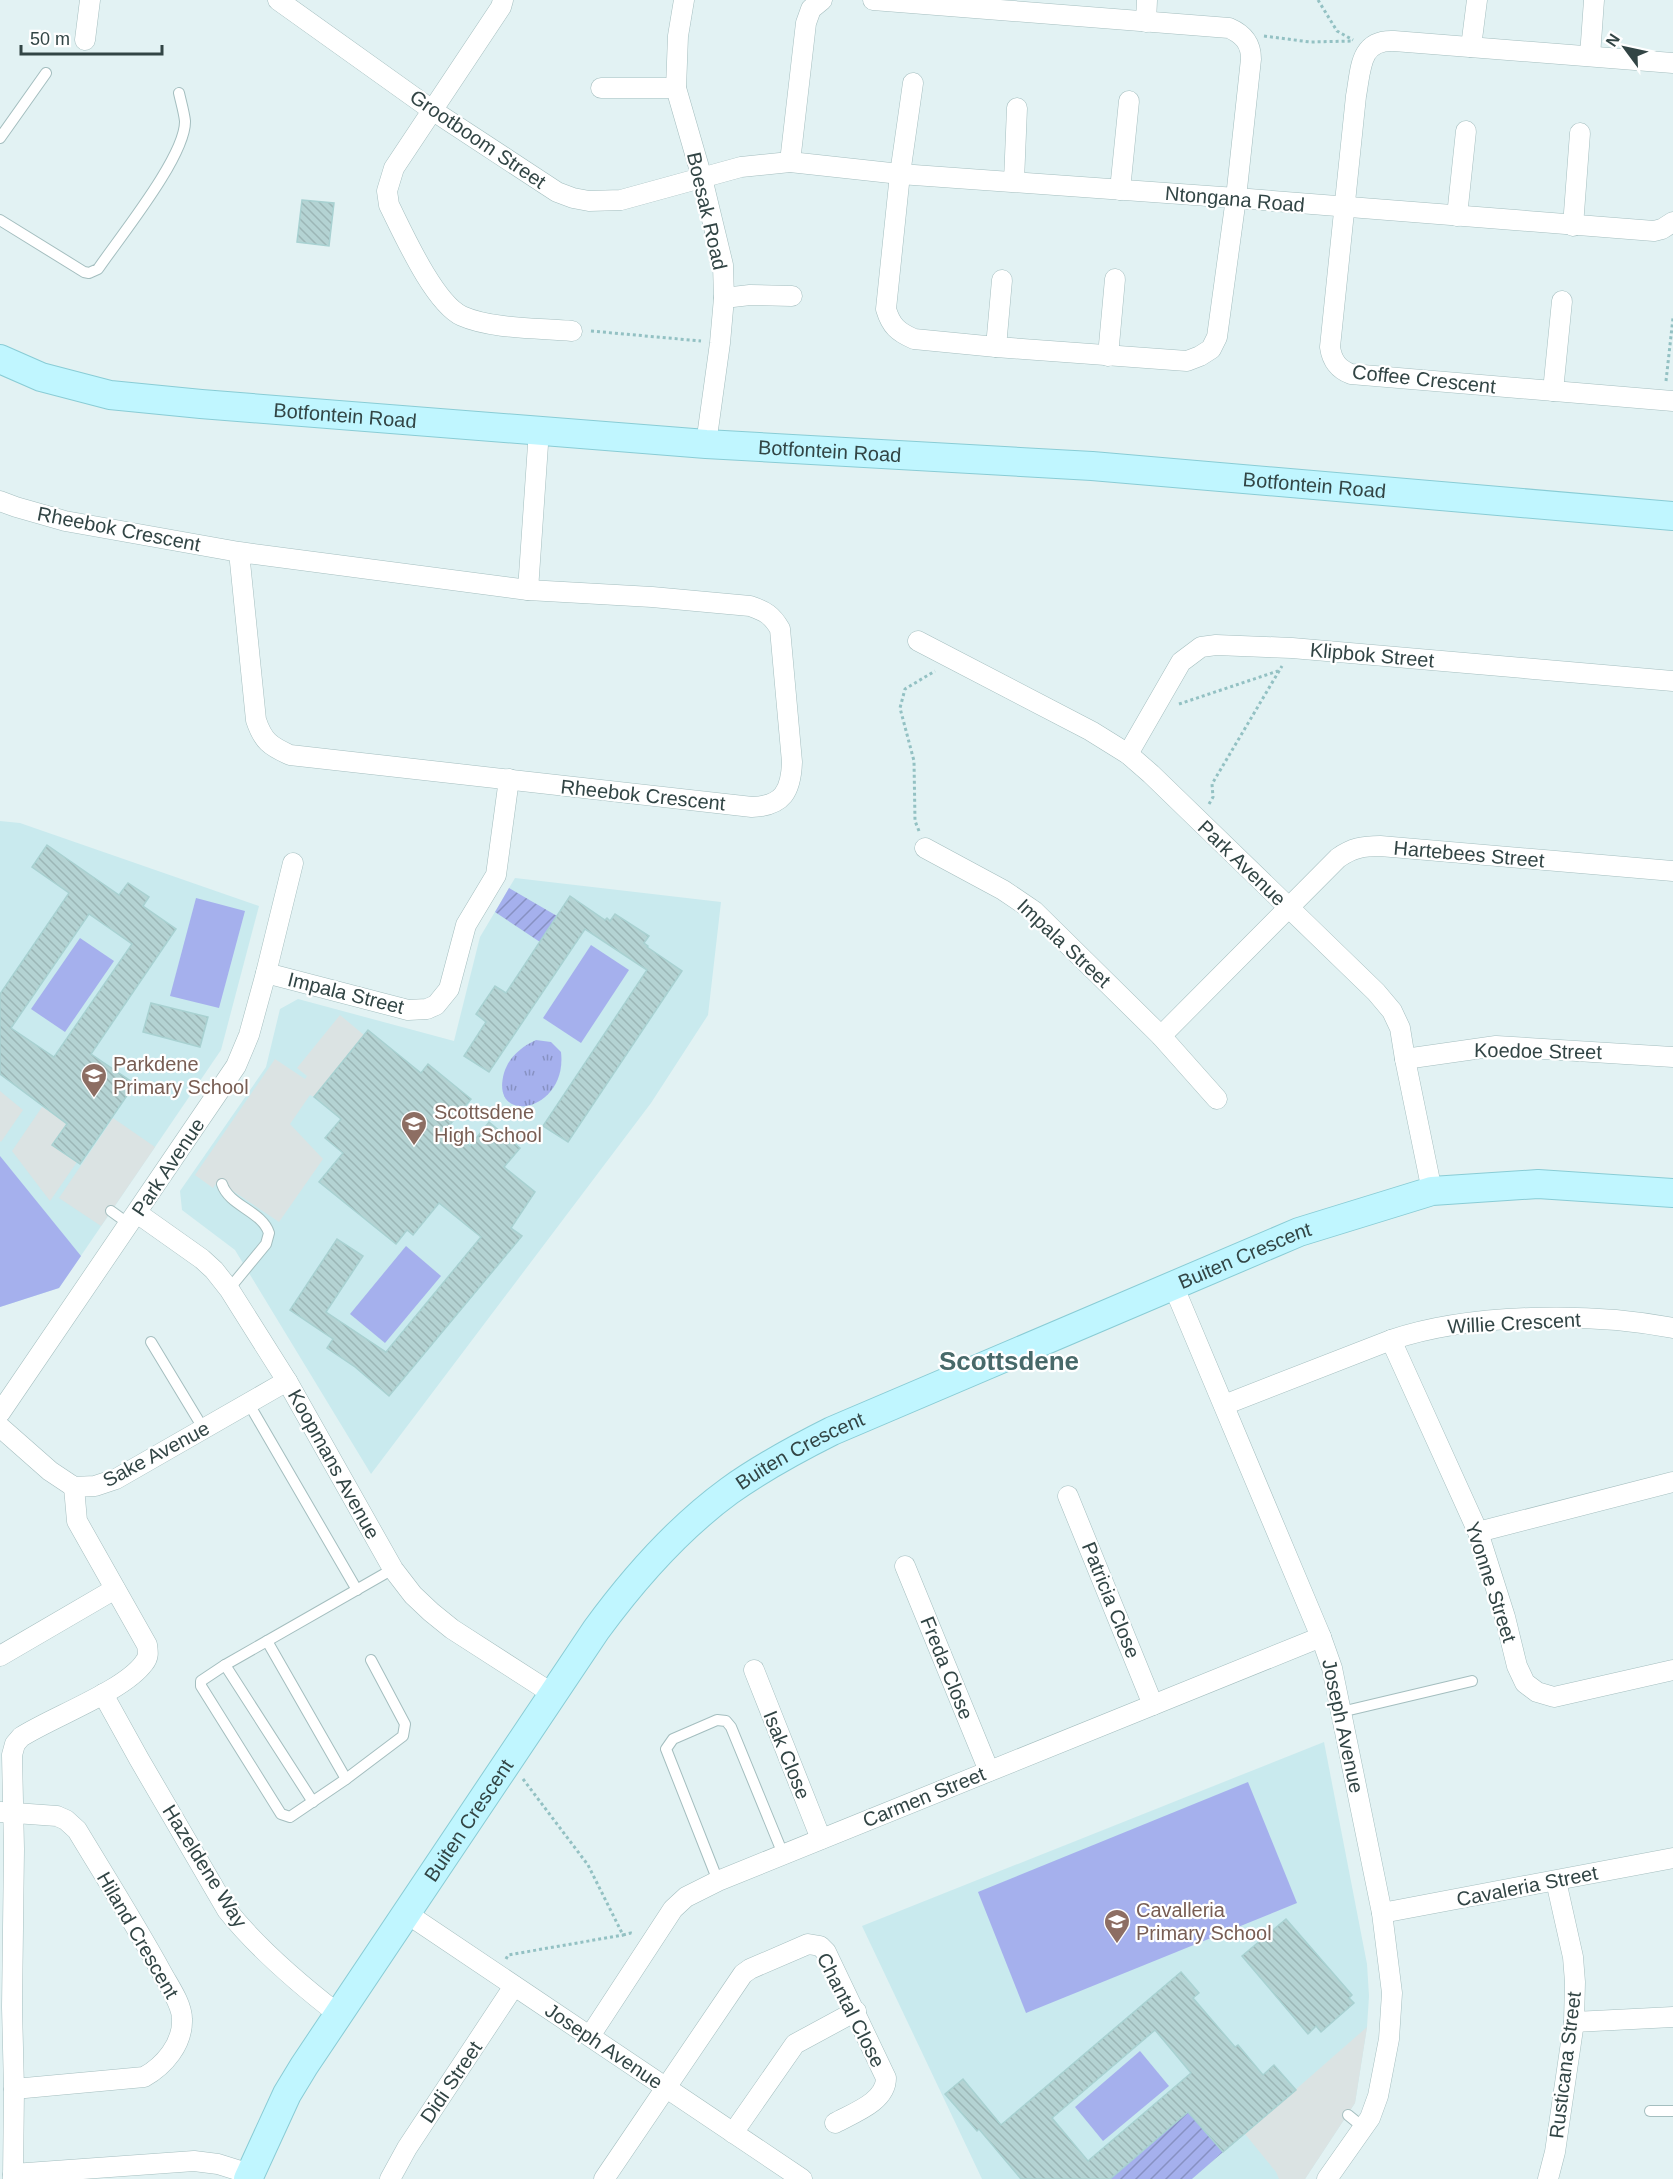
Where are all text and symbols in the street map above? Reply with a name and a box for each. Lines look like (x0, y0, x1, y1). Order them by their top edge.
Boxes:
scale bar (21, 18, 162, 56)
north arrow (1595, 18, 1655, 78)
text: 50 m (30, 29, 70, 49)
text: N (1603, 31, 1623, 50)
street label: Grootboom Street (406, 85, 550, 193)
street label: Boesak Road (683, 150, 731, 272)
street label: Ntongana Road (1164, 182, 1306, 216)
street label: Coffee Crescent (1351, 361, 1497, 398)
street label: Botfontein Road (273, 399, 417, 432)
street label: Botfontein Road (757, 436, 902, 466)
street label: Botfontein Road (1242, 468, 1387, 502)
street label: Rheebok Crescent (36, 502, 203, 556)
street label: Klipbok Street (1309, 639, 1435, 671)
street label: Rheebok Crescent (559, 775, 727, 815)
street label: Park Avenue (1194, 816, 1290, 910)
street label: Hartebees Street (1393, 836, 1546, 872)
street label: Impala Street (1013, 894, 1115, 992)
street label: Impala Street (286, 968, 407, 1018)
street label: Koedoe Street (1474, 1039, 1603, 1063)
place label: Parkdene Primary School (113, 1053, 249, 1098)
school or university icon: Parkdene Primary School (79, 1061, 109, 1099)
place label: Scottsdene High School (434, 1101, 542, 1146)
school or university icon: Scottsdene High School (399, 1109, 429, 1147)
street label: Park Avenue (127, 1114, 209, 1220)
street label: Buiten Crescent (1175, 1218, 1314, 1293)
street label: Willie Crescent (1447, 1309, 1582, 1337)
district label: Scottsdene (939, 1346, 1079, 1376)
street label: Koopmans Avenue (284, 1385, 384, 1543)
street label: Buiten Crescent (732, 1407, 868, 1494)
street label: Sake Avenue (99, 1417, 213, 1491)
street label: Yvonne Street (1461, 1519, 1521, 1646)
street label: Patricia Close (1078, 1539, 1144, 1661)
street label: Freda Close (916, 1613, 978, 1723)
street label: Joseph Avenue (1318, 1657, 1368, 1795)
street label: Isak Close (759, 1708, 815, 1802)
street label: Buiten Crescent (420, 1755, 518, 1886)
street label: Carmen Street (860, 1762, 989, 1832)
street label: Hazeldene Way (158, 1801, 252, 1931)
street label: Cavaleria Street (1455, 1861, 1600, 1910)
street label: Hiland Crescent (93, 1868, 183, 2002)
place label: Cavalleria Primary School (1136, 1899, 1272, 1944)
school or university icon: Cavalleria Primary School (1102, 1907, 1132, 1945)
street label: Chantal Close (813, 1949, 889, 2071)
street label: Rusticana Street (1545, 1990, 1585, 2140)
street label: Joseph Avenue (541, 1999, 667, 2093)
street label: Didi Street (416, 2037, 486, 2127)

